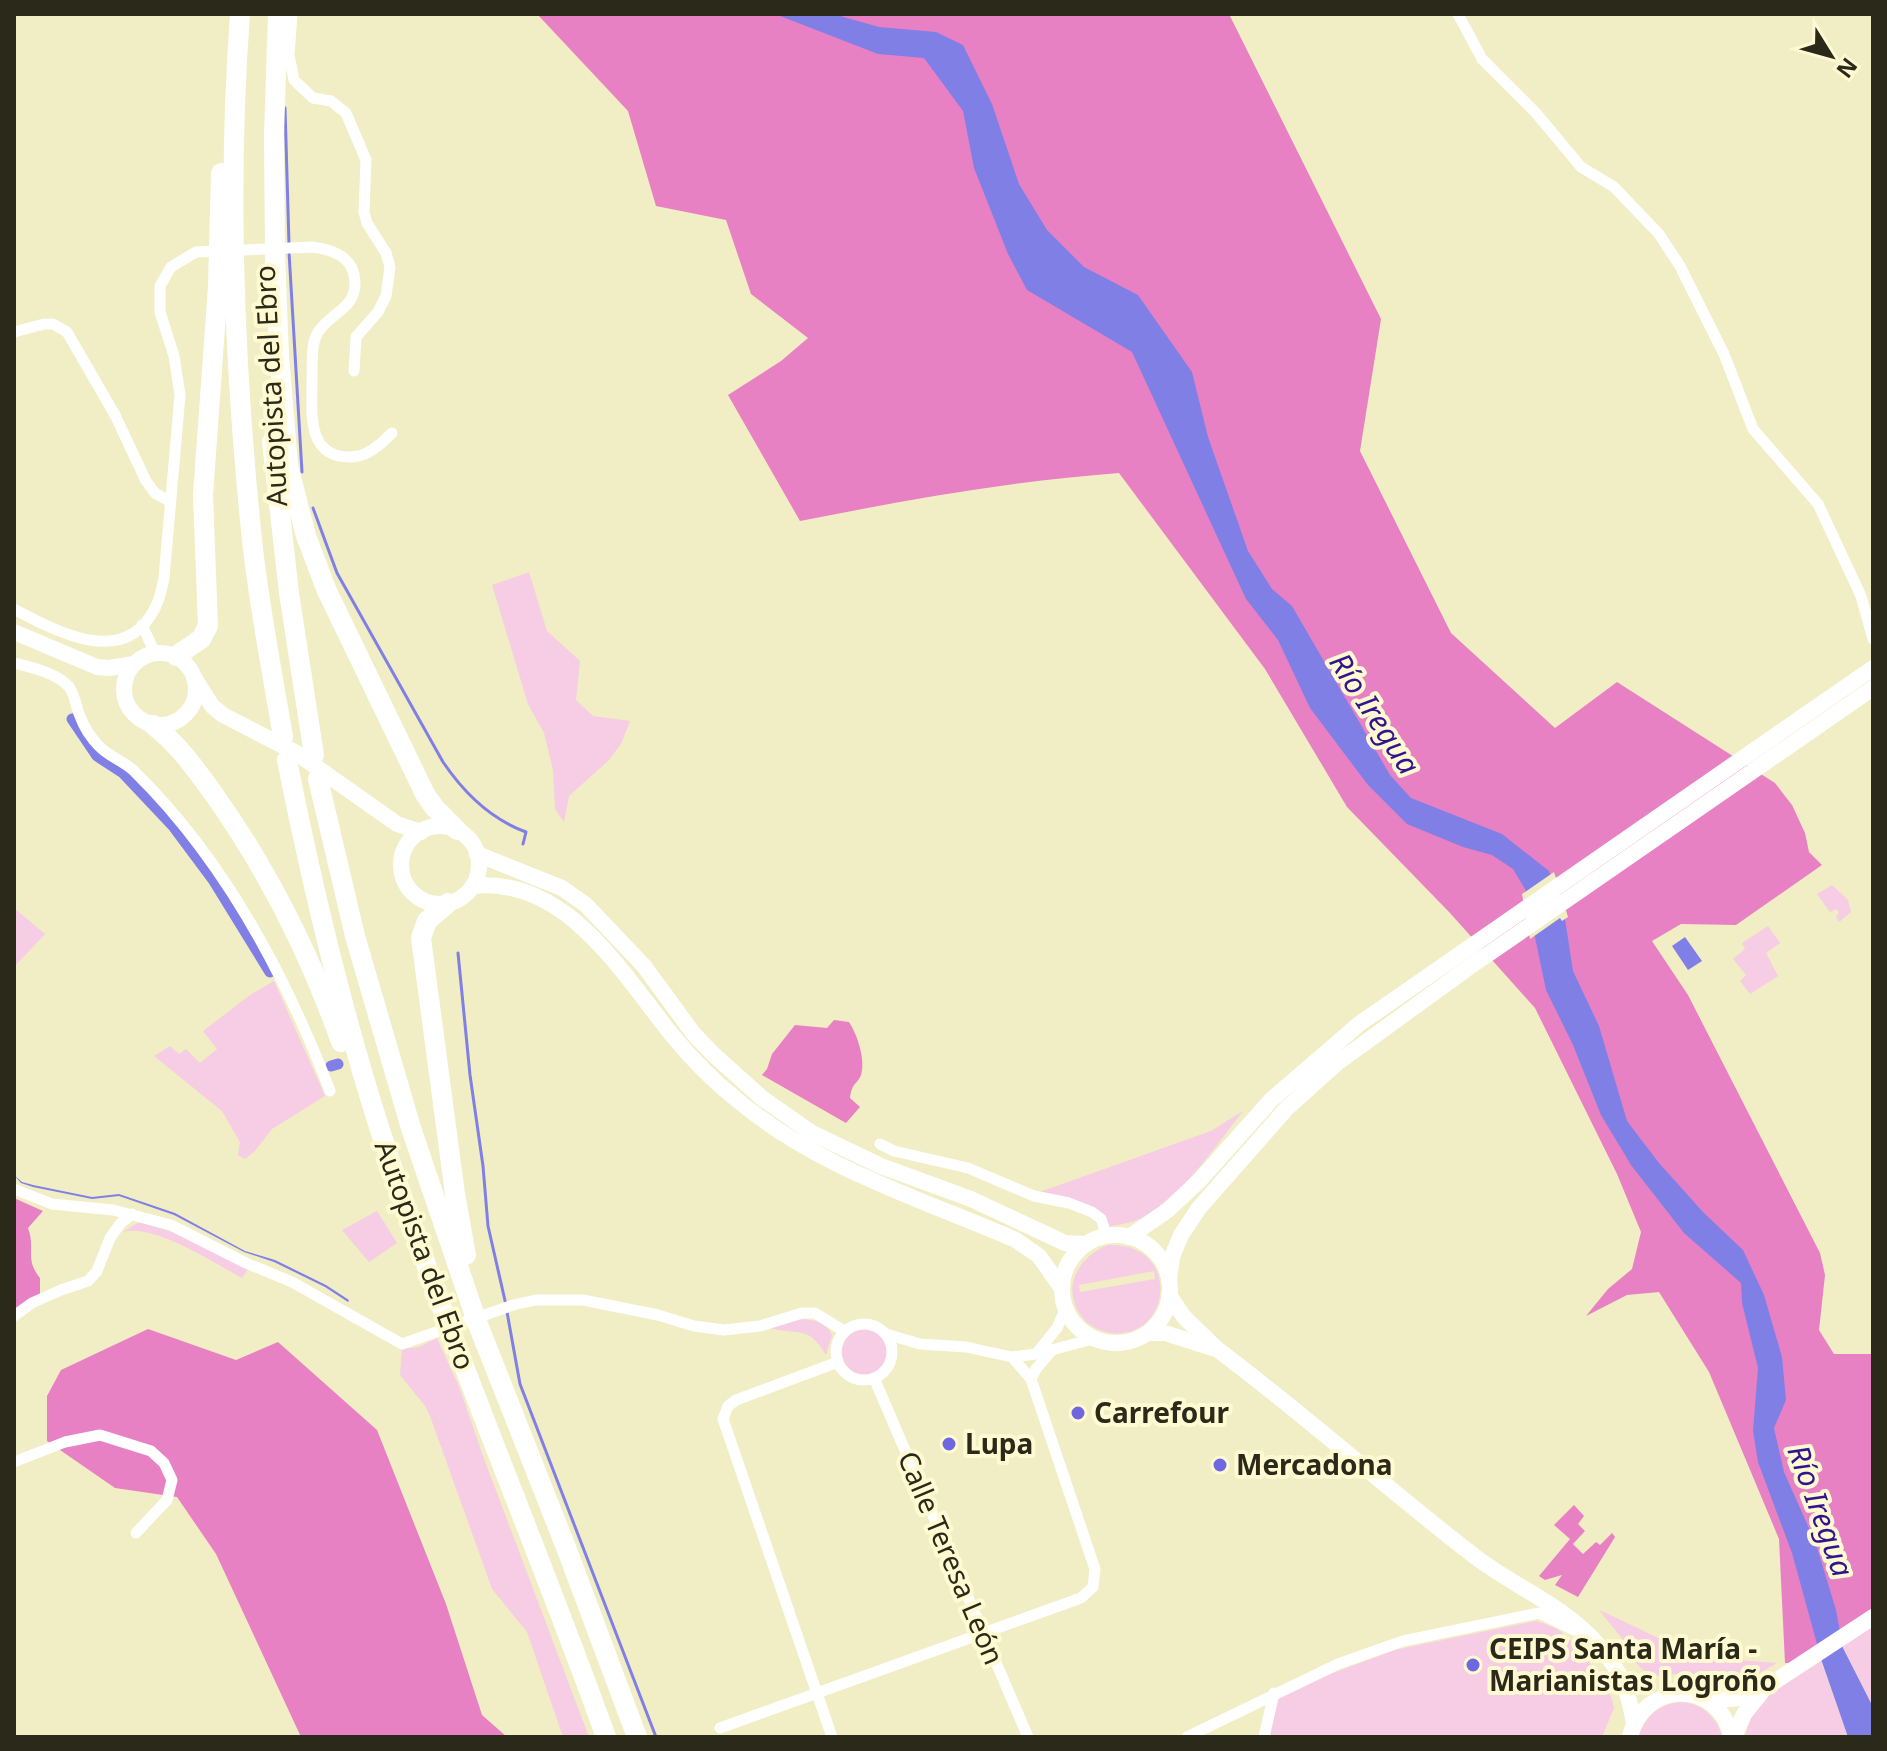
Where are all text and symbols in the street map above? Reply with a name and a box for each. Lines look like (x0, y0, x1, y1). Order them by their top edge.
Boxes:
north arrow (1791, 16, 1871, 96)
text: N (1830, 52, 1865, 85)
street label: Autopista del Ebro (245, 264, 295, 508)
water label: Río Iregua (1321, 644, 1430, 782)
street label: Autopista del Ebro (367, 1135, 485, 1375)
place label: Carrefour (1094, 1393, 1229, 1431)
marker: Carrefour (1069, 1404, 1087, 1422)
place label: Lupa (965, 1424, 1033, 1462)
marker: Lupa (940, 1435, 958, 1453)
water label: Río Iregua (1779, 1439, 1864, 1582)
street label: Calle Teresa León (890, 1445, 1014, 1670)
place label: Mercadona (1236, 1445, 1392, 1483)
marker: Mercadona (1211, 1456, 1229, 1474)
place label: CEIPS Santa María - Marianistas Logroño (1489, 1629, 1777, 1699)
marker: CEIPS Santa María - Marianistas Logroño (1464, 1656, 1482, 1674)

